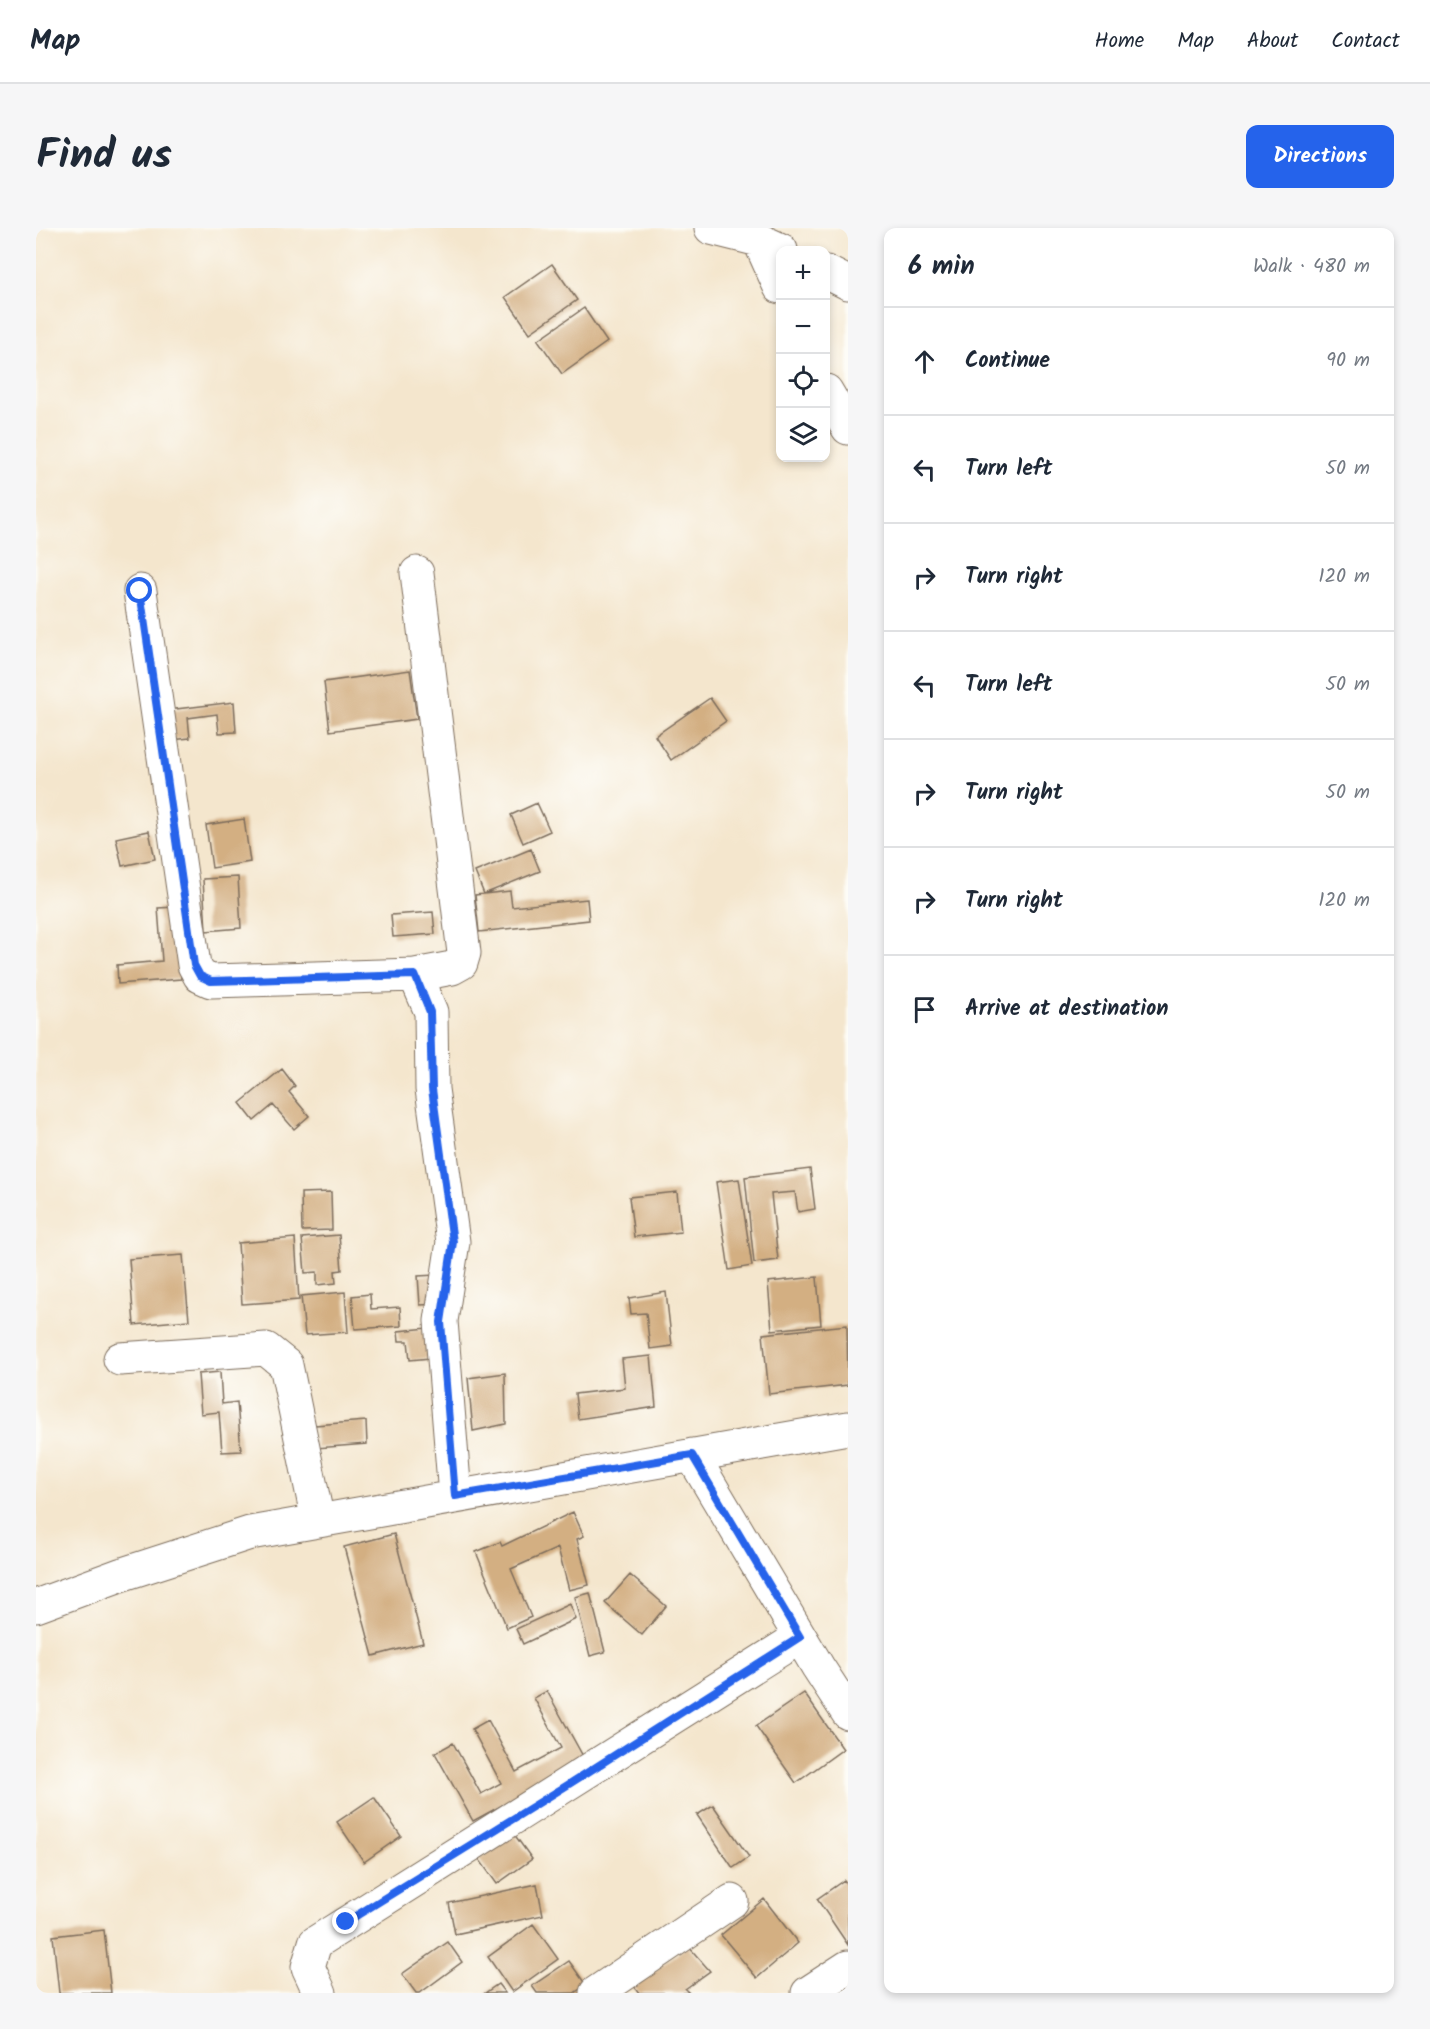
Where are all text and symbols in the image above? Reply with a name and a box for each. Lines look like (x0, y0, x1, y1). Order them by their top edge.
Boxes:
text: Map (30, 19, 81, 64)
text: Home (1095, 25, 1144, 58)
text: Map (1177, 25, 1214, 58)
text: About (1247, 25, 1298, 58)
text: Contact (1331, 25, 1400, 58)
text: Find us (36, 123, 172, 190)
button: Directions (1246, 125, 1394, 188)
map controls (776, 246, 830, 462)
button: + (776, 246, 830, 300)
text: 6 min (908, 246, 975, 288)
text: Walk · 480 m (1253, 251, 1370, 283)
button: − (776, 300, 830, 354)
text: Continue (965, 344, 1050, 379)
icon: ahead (908, 345, 941, 378)
text: 90 m (1326, 345, 1370, 377)
button: locate (776, 354, 830, 408)
button: layers (776, 408, 830, 462)
text: Turn left (965, 452, 1052, 487)
icon: left (908, 453, 941, 486)
text: 50 m (1325, 453, 1370, 485)
text: Turn right (965, 560, 1063, 595)
icon: right (908, 561, 941, 594)
text: 120 m (1318, 561, 1370, 593)
route start (126, 577, 152, 603)
text: Turn left (965, 668, 1052, 703)
icon: left (908, 669, 941, 702)
text: 50 m (1325, 669, 1370, 701)
text: Turn right (965, 776, 1063, 811)
icon: right (908, 777, 941, 810)
text: 50 m (1325, 777, 1370, 809)
text: Turn right (965, 884, 1063, 919)
icon: right (908, 885, 941, 918)
text: 120 m (1318, 885, 1370, 917)
text: Arrive at destination (965, 992, 1168, 1027)
icon: arrive (908, 993, 941, 1026)
route end (332, 1908, 358, 1934)

